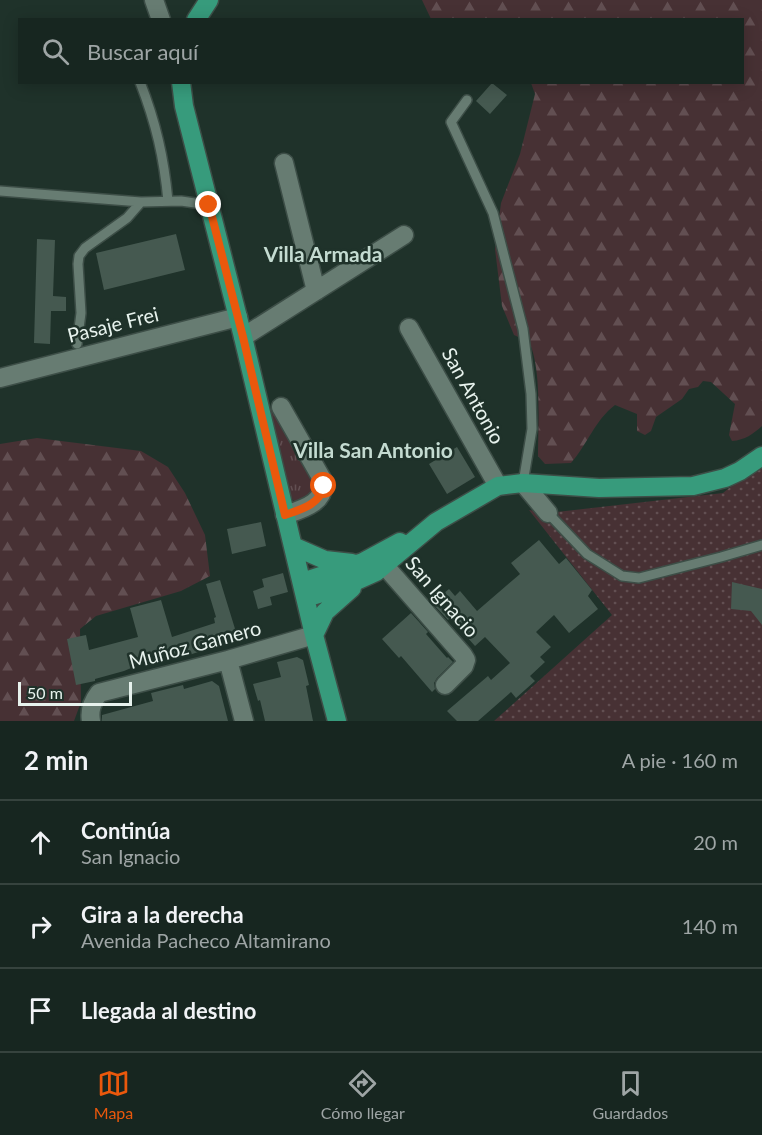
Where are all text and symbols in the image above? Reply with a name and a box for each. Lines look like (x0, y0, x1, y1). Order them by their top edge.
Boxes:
search box (18, 18, 744, 84)
icon: search (39, 35, 72, 68)
text: Buscar aquí (87, 38, 198, 65)
route end (195, 191, 221, 217)
district label: Villa Armada (263, 241, 382, 266)
street label: Pasaje Frei (65, 301, 161, 347)
street label: San Antonio (438, 343, 510, 448)
district label: Villa San Antonio (292, 437, 453, 462)
route start (310, 472, 336, 498)
street label: San Ignacio (401, 551, 484, 642)
street label: Muñoz Gamero (126, 615, 263, 673)
scale bar (18, 679, 132, 706)
text: 50 m (27, 683, 63, 702)
text: 2 min (24, 744, 88, 776)
text: A pie · 160 m (622, 748, 738, 772)
text: Continúa (81, 817, 170, 844)
icon: ahead (24, 826, 57, 859)
text: 20 m (693, 830, 738, 854)
text: San Ignacio (81, 844, 180, 868)
text: Gira a la derecha (81, 901, 244, 928)
icon: right (24, 910, 57, 943)
text: 140 m (682, 914, 738, 938)
text: Avenida Pacheco Altamirano (81, 928, 331, 952)
icon: arrive (24, 994, 57, 1027)
text: Llegada al destino (81, 997, 257, 1024)
tab: Mapa (94, 1067, 133, 1122)
tab: Cómo llegar (321, 1067, 405, 1122)
tab: Guardados (592, 1067, 668, 1122)

